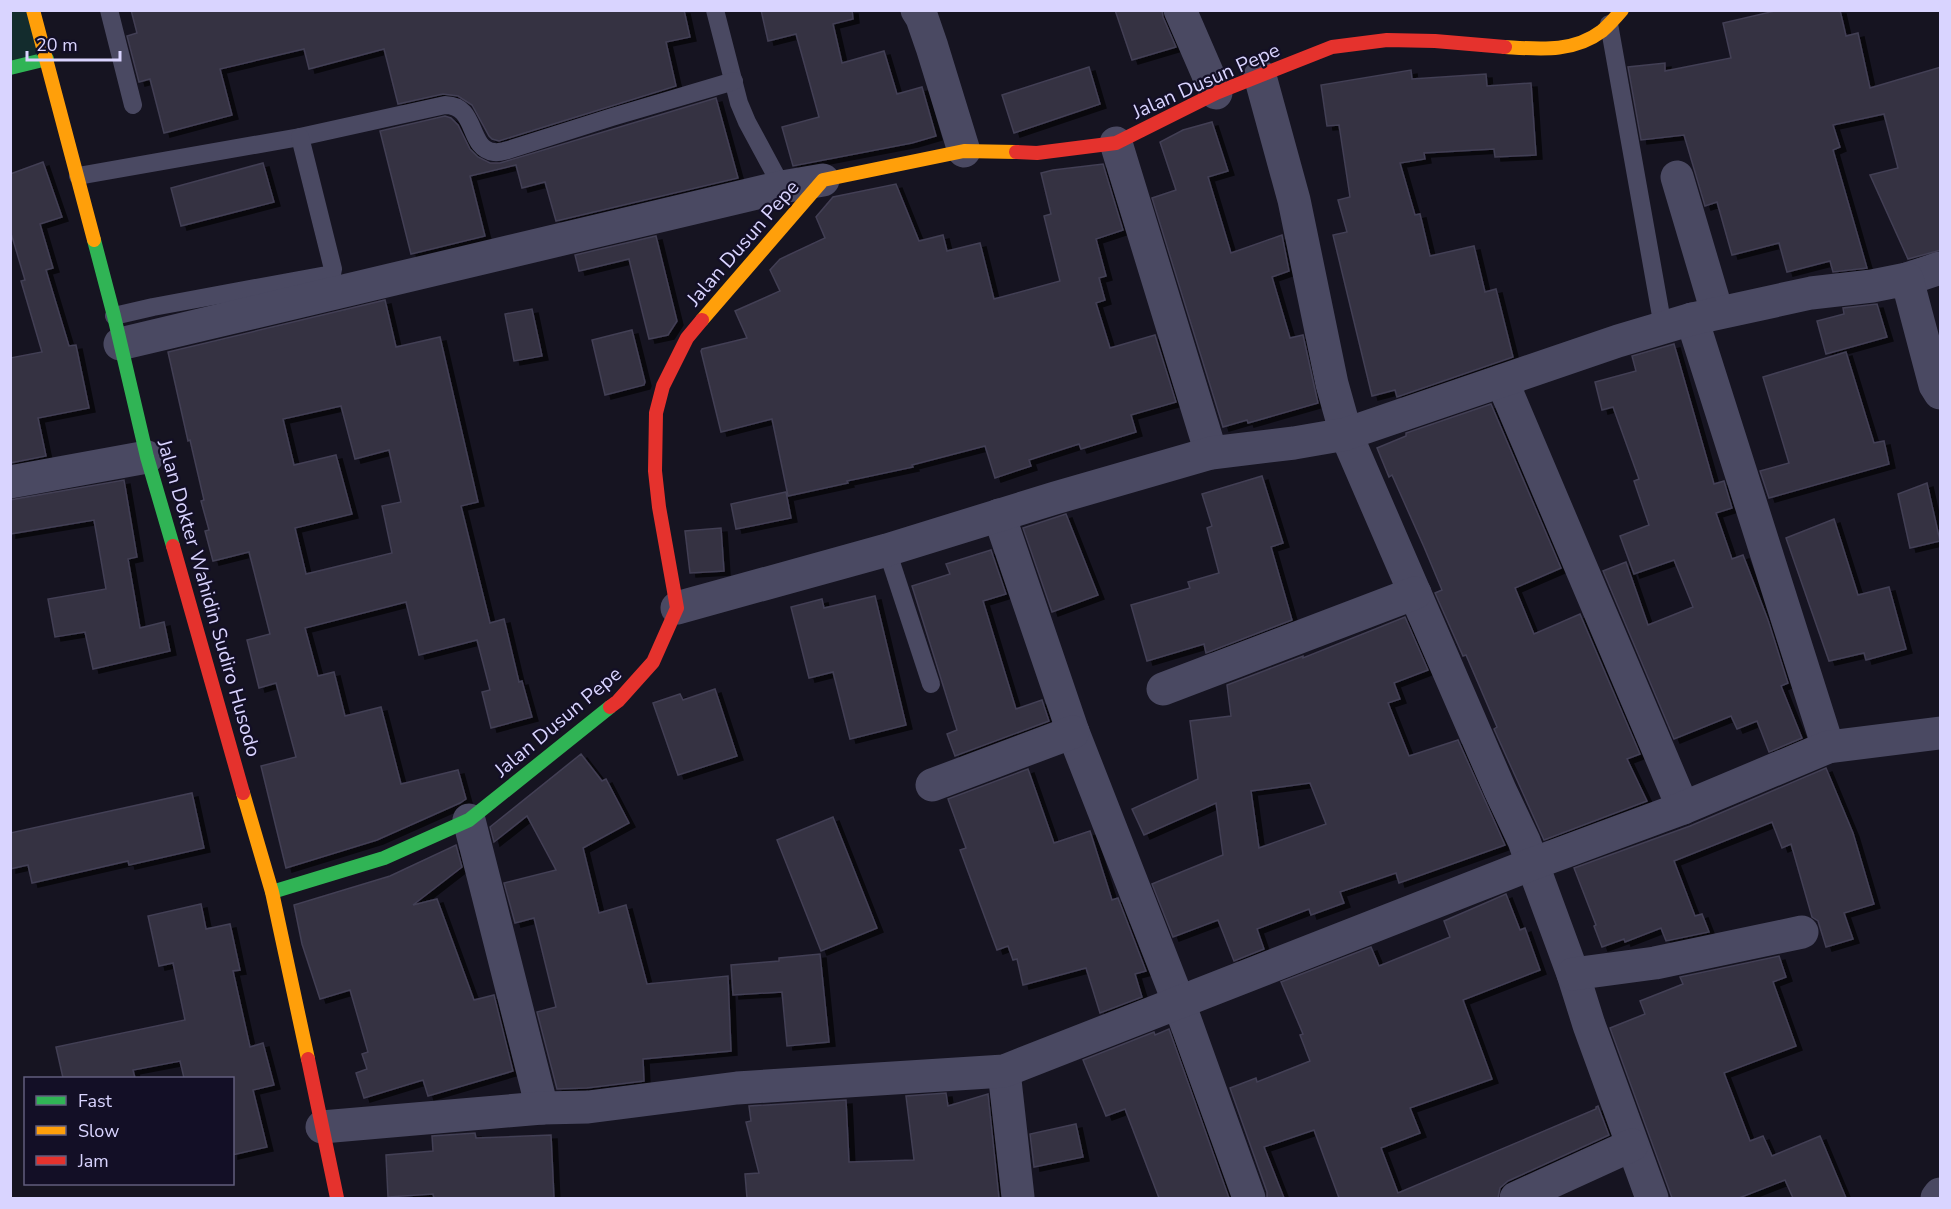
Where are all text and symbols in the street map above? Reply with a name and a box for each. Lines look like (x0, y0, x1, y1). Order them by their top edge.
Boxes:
scale bar (27, 24, 120, 62)
text: 20 m (36, 33, 78, 57)
street label: Jalan Dusun Pepe (1127, 36, 1284, 126)
street label: Jalan Dusun Pepe (680, 174, 805, 312)
street label: Jalan Dokter Wahidin Sudiro Husodo (150, 435, 267, 760)
street label: Jalan Dusun Pepe (488, 661, 627, 784)
legend (24, 1077, 234, 1185)
text: Fast (78, 1089, 113, 1113)
text: Slow (78, 1119, 119, 1143)
text: Jam (77, 1149, 109, 1173)

